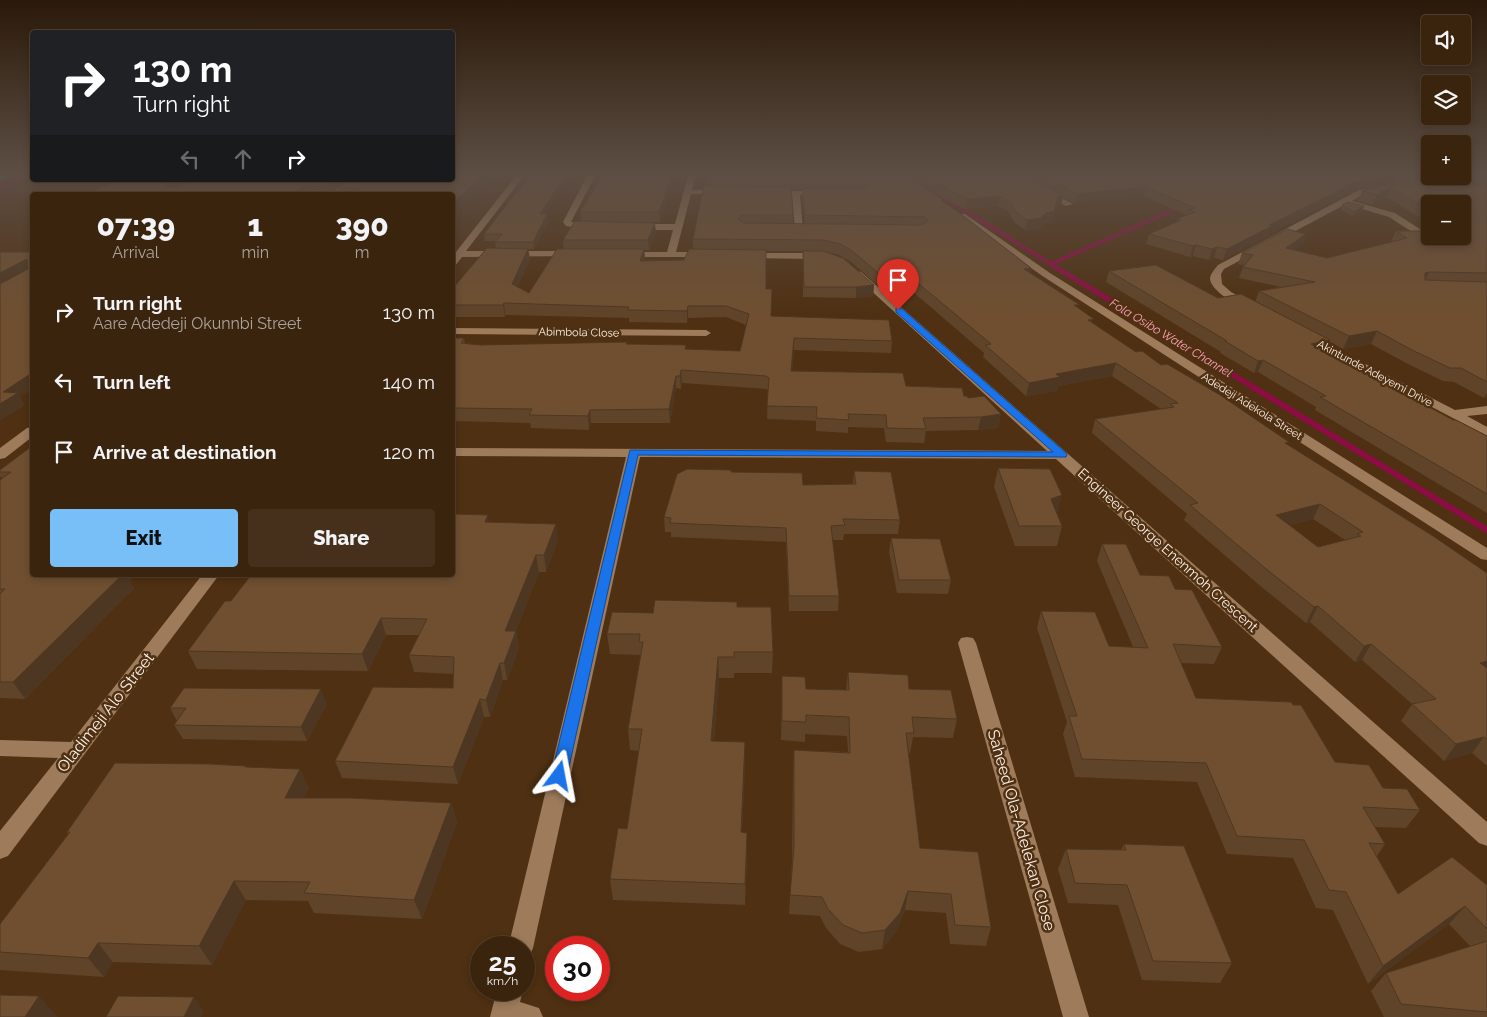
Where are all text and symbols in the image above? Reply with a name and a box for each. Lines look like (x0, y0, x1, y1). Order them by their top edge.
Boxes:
map controls (1421, 15, 1471, 245)
button: sound (1421, 15, 1471, 65)
text: 130 m (133, 49, 232, 90)
icon: right (50, 50, 115, 115)
button: layers (1421, 75, 1471, 125)
text: Turn right (133, 91, 230, 117)
button: + (1421, 135, 1471, 185)
icon: left (176, 145, 204, 173)
icon: ahead (229, 145, 257, 173)
icon: right (282, 145, 310, 173)
button: − (1421, 195, 1471, 245)
text: 07:39 (96, 208, 175, 243)
text: 1 (247, 208, 263, 243)
text: 390 (335, 208, 389, 243)
text: Arrival (112, 243, 159, 262)
text: min (241, 243, 269, 262)
text: m (355, 243, 369, 262)
pin (877, 259, 919, 310)
icon: arrive (884, 266, 912, 294)
text: Turn right (93, 292, 182, 314)
water label: Fola Osibo Water Channel (1107, 296, 1235, 380)
icon: right (50, 298, 78, 326)
text: 130 m (383, 301, 435, 323)
text: Aare Adedeji Okunnbi Street (93, 314, 302, 333)
street label: Abimbola Close (539, 325, 620, 340)
street label: Akintunde Adeyemi Drive (1315, 338, 1435, 410)
icon: left (50, 368, 78, 396)
street label: Adedeji Adekola Street (1199, 370, 1305, 443)
text: Turn left (93, 371, 170, 393)
text: 140 m (383, 371, 435, 393)
icon: arrive (50, 438, 78, 466)
text: Arrive at destination (93, 441, 277, 463)
text: 120 m (383, 441, 435, 463)
street label: Engineer George Enenmoh Crescent (1075, 465, 1261, 635)
button: Exit (50, 509, 238, 567)
button: Share (248, 509, 435, 567)
street label: Oladimeji Alo Street (53, 648, 158, 776)
street label: Saheed Ola-Adelekan Close (984, 727, 1059, 933)
position arrow (532, 749, 584, 801)
speed limit sign: 30 (545, 936, 610, 1001)
text: 25 (489, 947, 516, 977)
text: km/h (487, 974, 518, 988)

